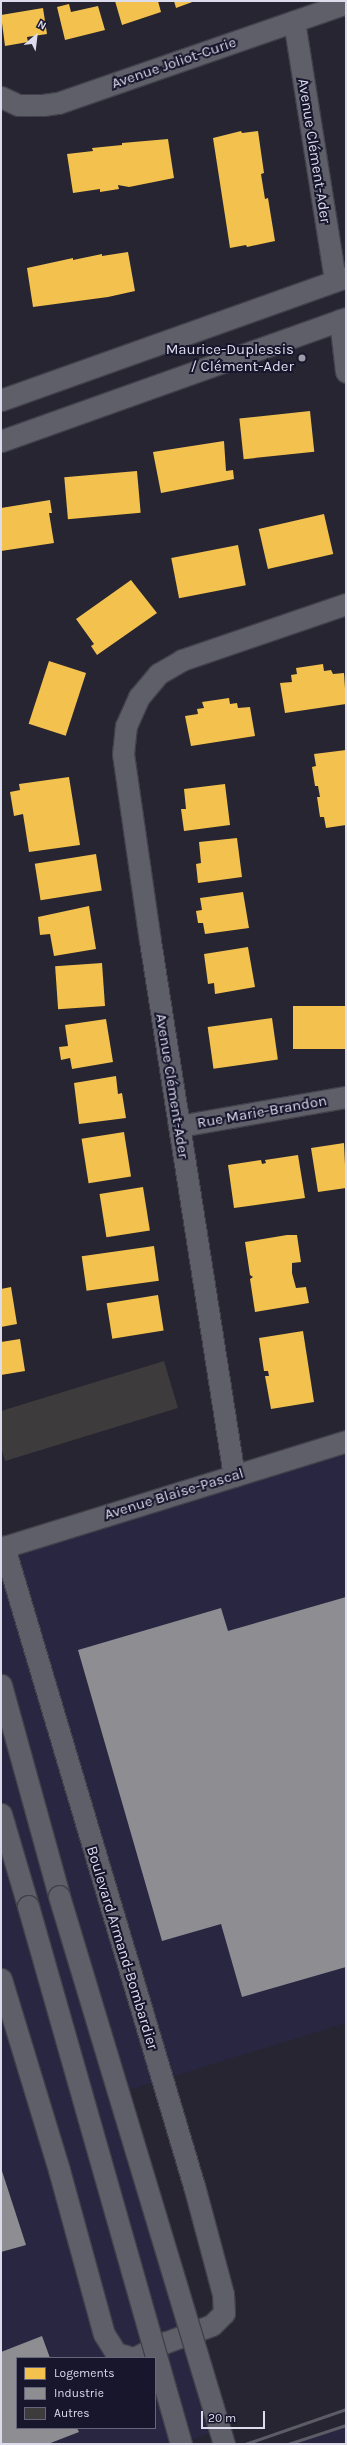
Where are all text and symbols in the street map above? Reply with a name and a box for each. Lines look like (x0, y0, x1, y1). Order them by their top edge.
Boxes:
north arrow (16, 16, 56, 56)
text: N (35, 17, 48, 33)
street label: Avenue Joliot-Curie (109, 33, 239, 93)
street label: Avenue Clément-Ader (294, 77, 334, 225)
place label: Maurice-Duplessis / Clément-Ader (166, 340, 294, 375)
marker: Maurice-Duplessis / Clément-Ader (297, 353, 307, 363)
street label: Avenue Clément-Ader (152, 1012, 192, 1160)
street label: Rue Marie-Brandon (196, 1092, 328, 1132)
street label: Avenue Blaise-Pascal (102, 1464, 246, 1524)
street label: Boulevard Armand-Bombardier (82, 1844, 162, 2052)
legend (16, 2357, 156, 2429)
text: Logements (54, 2366, 115, 2380)
text: Industrie (54, 2386, 104, 2400)
scale bar (203, 2403, 267, 2429)
text: Autres (54, 2406, 89, 2420)
text: 20 m (208, 2411, 236, 2425)

